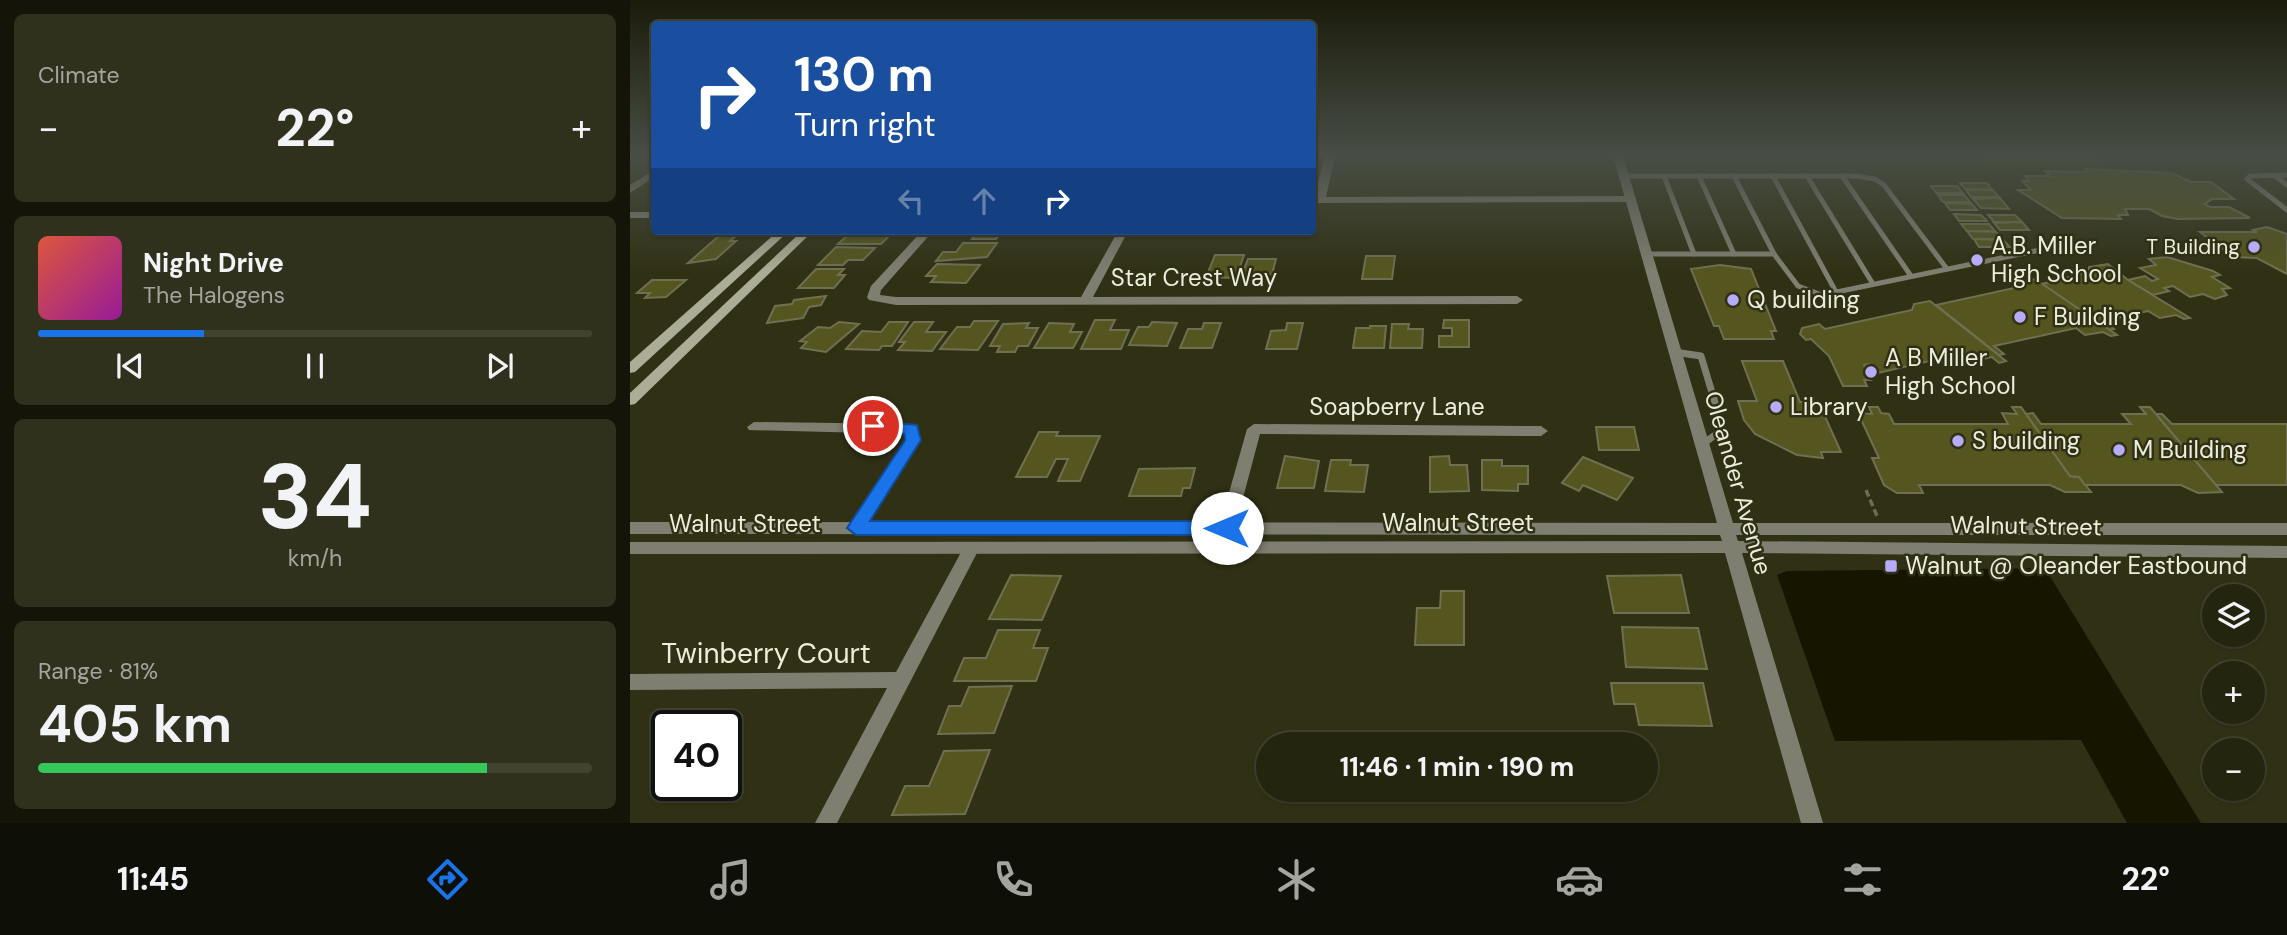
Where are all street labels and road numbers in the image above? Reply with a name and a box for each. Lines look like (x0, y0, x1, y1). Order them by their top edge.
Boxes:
street label: Star Crest Way (1111, 262, 1277, 293)
street label: Oleander Avenue (1697, 387, 1780, 578)
street label: Soapberry Lane (1309, 391, 1485, 422)
street label: Walnut Street (1382, 507, 1534, 538)
street label: Walnut Street (669, 508, 821, 539)
street label: Walnut Street (1950, 509, 2102, 542)
street label: Twinberry Court (661, 635, 871, 672)

